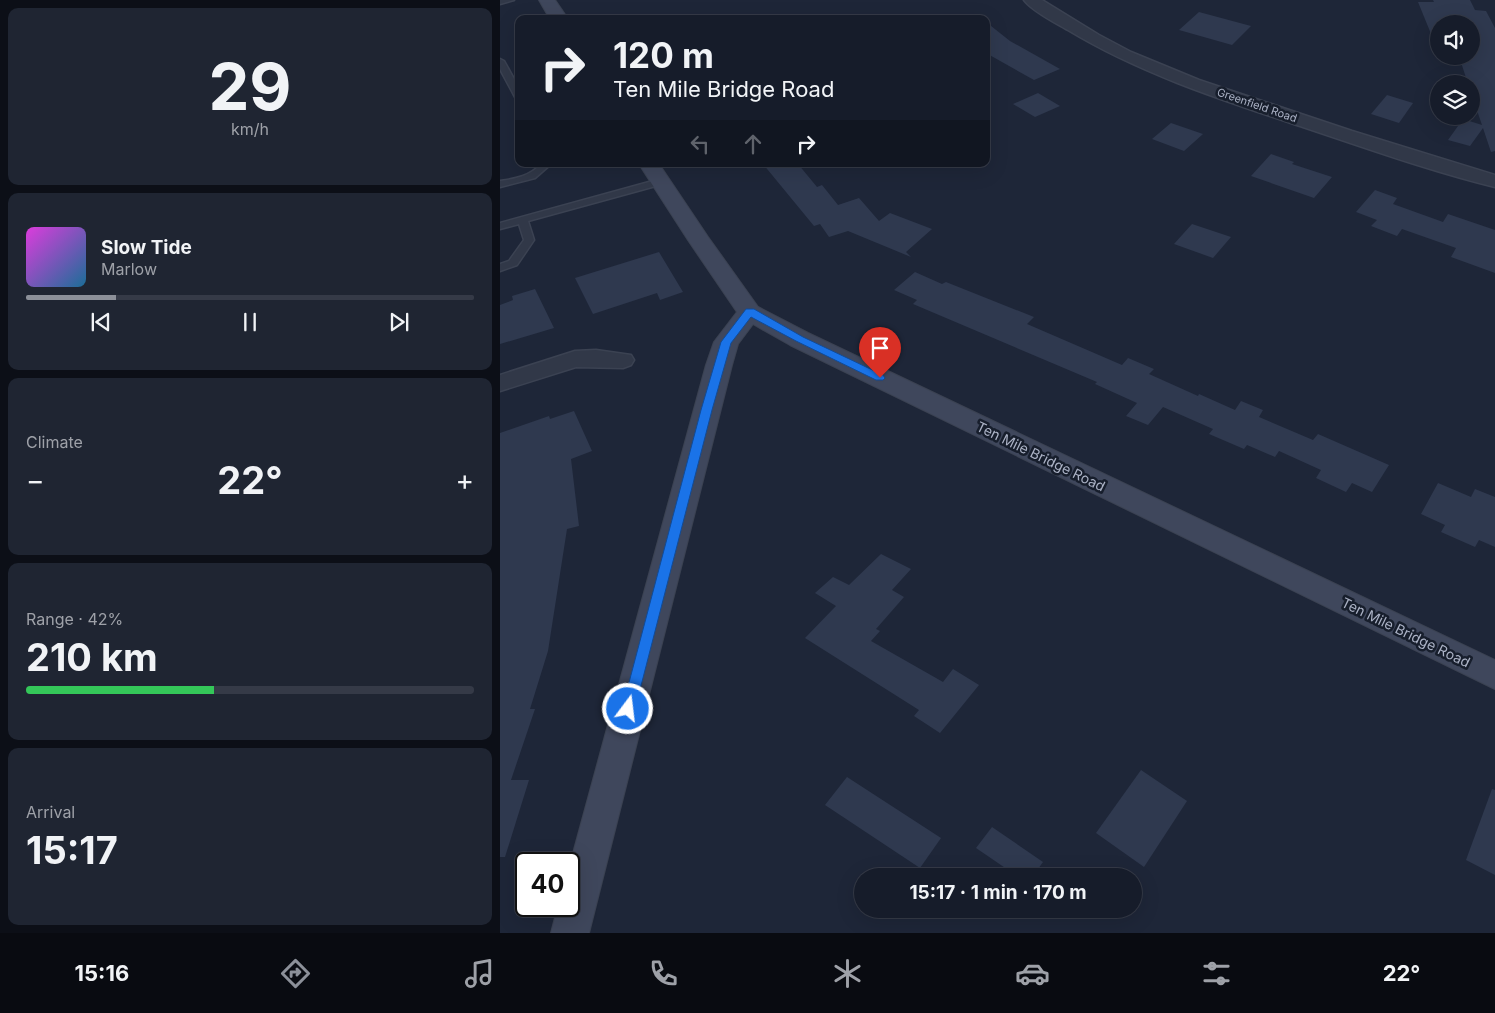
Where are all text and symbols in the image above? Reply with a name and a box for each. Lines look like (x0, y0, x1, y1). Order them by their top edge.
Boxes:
map controls (1430, 15, 1480, 125)
button: sound (1430, 15, 1480, 65)
text: 120 m (613, 34, 714, 76)
icon: right (530, 35, 595, 100)
text: 29 (208, 47, 292, 126)
button: layers (1430, 75, 1480, 125)
text: Ten Mile Bridge Road (613, 76, 834, 102)
street label: Greenfield Road (1215, 85, 1299, 125)
text: km/h (231, 119, 269, 139)
icon: left (686, 130, 714, 158)
icon: ahead (739, 130, 767, 158)
icon: right (792, 130, 820, 158)
text: Slow Tide (101, 236, 192, 259)
text: Marlow (101, 259, 157, 279)
icon: previous (87, 308, 115, 336)
icon: pause (236, 308, 264, 336)
icon: next (385, 308, 413, 336)
pin (859, 327, 901, 378)
icon: arrive (866, 334, 894, 362)
street label: Ten Mile Bridge Road (974, 417, 1108, 495)
text: Climate (26, 432, 83, 452)
text: 22° (217, 457, 283, 503)
text: − (26, 463, 45, 497)
text: + (455, 463, 474, 497)
street label: Ten Mile Bridge Road (1339, 593, 1473, 671)
text: Range · 42% (26, 609, 123, 629)
text: 210 km (26, 634, 158, 680)
position arrow (601, 682, 653, 734)
text: Arrival (26, 802, 75, 822)
text: 15:17 (26, 827, 118, 873)
speed limit sign: 40 (515, 852, 580, 917)
text: 15:17 · 1 min · 170 m (909, 881, 1087, 904)
icon: directions (278, 956, 313, 991)
icon: music (462, 956, 497, 991)
icon: phone (646, 956, 681, 991)
icon: climate (830, 956, 865, 991)
icon: car (1015, 956, 1050, 991)
icon: filters (1199, 956, 1234, 991)
text: 15:16 (75, 960, 129, 986)
text: 22° (1383, 960, 1420, 986)

